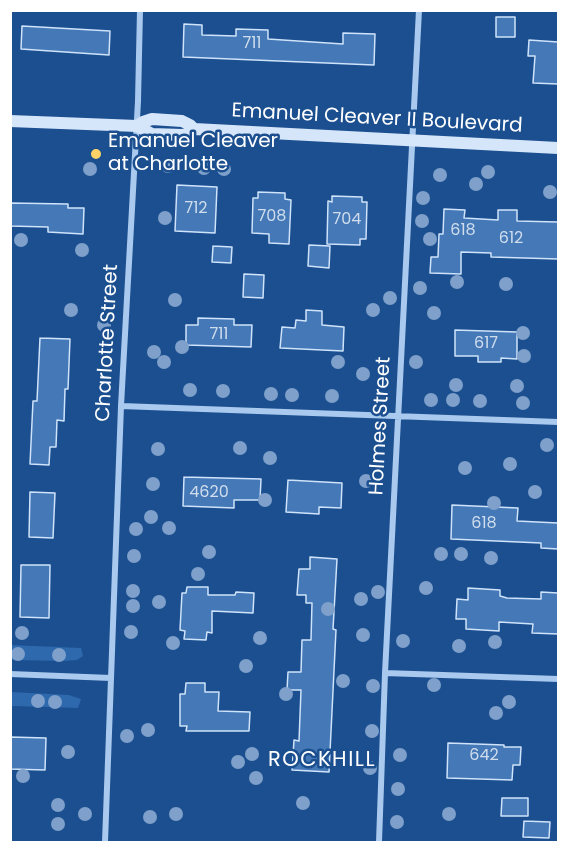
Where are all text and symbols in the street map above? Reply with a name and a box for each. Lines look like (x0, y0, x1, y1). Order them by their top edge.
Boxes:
house number: 711 (243, 34, 261, 54)
street label: Emanuel Cleaver II Boulevard (231, 99, 523, 139)
place label: Emanuel Cleaver at Charlotte (108, 130, 278, 177)
marker: Emanuel Cleaver at Charlotte (89, 147, 103, 161)
house number: 712 (184, 199, 208, 219)
house number: 708 (258, 207, 286, 227)
house number: 704 (333, 210, 361, 230)
house number: 618 (450, 221, 476, 241)
house number: 612 (499, 229, 523, 249)
street label: Charlotte Street (92, 264, 124, 422)
house number: 711 (210, 325, 228, 345)
house number: 617 (474, 334, 498, 354)
street label: Holmes Street (365, 356, 397, 496)
house number: 4620 (189, 483, 229, 503)
house number: 618 (471, 514, 497, 534)
house number: 642 (469, 746, 499, 766)
district label: ROCKHILL (268, 748, 376, 774)

